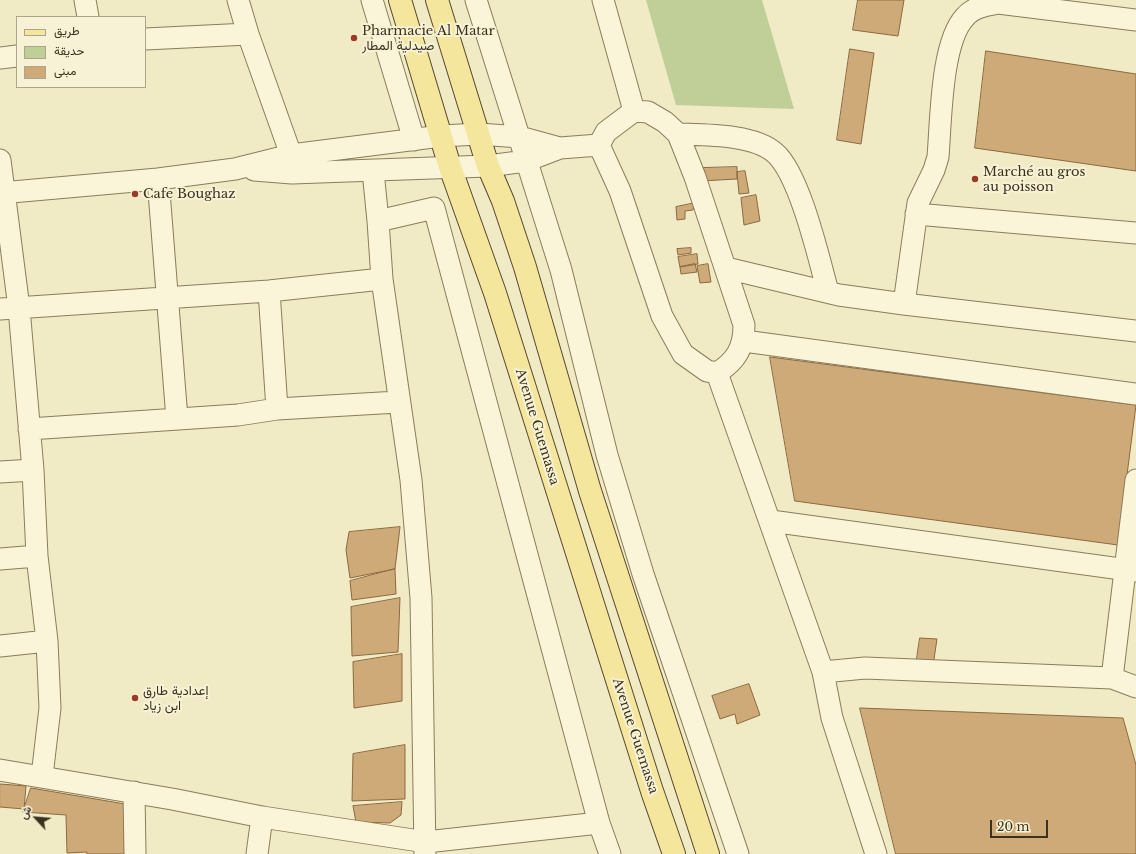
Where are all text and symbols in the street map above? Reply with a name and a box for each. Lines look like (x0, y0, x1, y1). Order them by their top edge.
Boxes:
legend (16, 16, 146, 88)
text: طريق (54, 23, 79, 38)
place label: Pharmacie Al Matar صيدلية المطار (362, 23, 495, 54)
marker: Pharmacie Al Matar صيدلية المطار (349, 33, 359, 43)
text: حديقة (54, 43, 84, 58)
text: مبنى (54, 63, 76, 78)
place label: Marché au gros au poisson (983, 164, 1085, 195)
marker: Marché au gros au poisson (970, 174, 980, 184)
place label: Cafe Boughaz (143, 186, 235, 202)
marker: Cafe Boughaz (130, 189, 140, 199)
street label: Avenue Guemassa (512, 367, 562, 487)
street label: Avenue Guemassa (609, 676, 661, 796)
place label: إعدادية طارق ابن زياد (143, 683, 208, 714)
marker: إعدادية طارق ابن زياد (130, 693, 140, 703)
north arrow (16, 798, 56, 838)
text: ش (16, 804, 34, 822)
scale bar (992, 812, 1050, 838)
text: 20 m (997, 819, 1029, 834)

